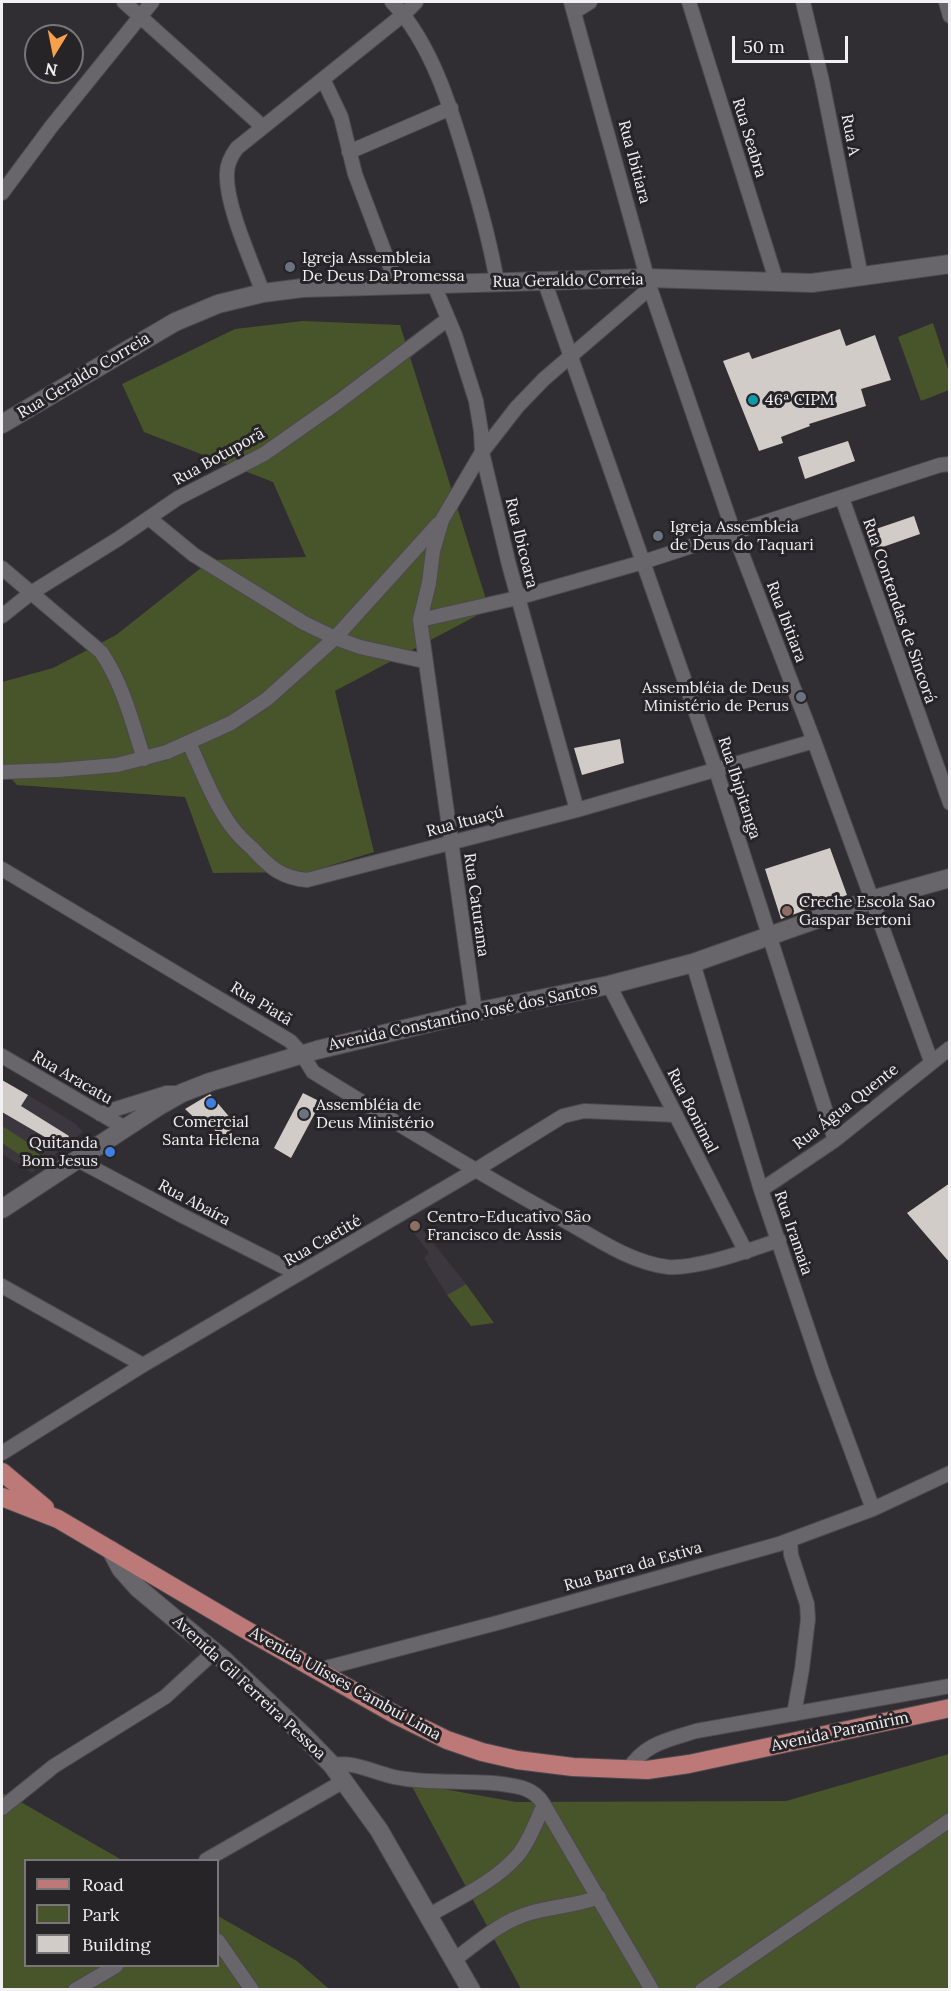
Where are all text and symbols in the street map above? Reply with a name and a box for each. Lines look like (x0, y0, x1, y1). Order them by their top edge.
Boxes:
north arrow (24, 24, 84, 84)
scale bar (735, 24, 850, 62)
text: 50 m (743, 35, 785, 58)
text: N (43, 59, 59, 81)
street label: Rua Seabra (728, 96, 770, 180)
street label: Rua A (837, 113, 863, 157)
street label: Rua Ibitiara (614, 118, 654, 206)
place label: Igreja Assembleia De Deus Da Promessa (302, 248, 465, 286)
marker: Igreja Assembleia De Deus Da Promessa (283, 260, 297, 274)
street label: Rua Geraldo Correia (492, 270, 644, 292)
street label: Rua Geraldo Correia (14, 329, 154, 423)
place label: 46ª CIPM (765, 390, 834, 410)
marker: 46ª CIPM (746, 393, 760, 407)
street label: Rua Botuporã (170, 424, 268, 490)
street label: Rua Ibicoara (501, 496, 541, 590)
street label: Rua Contendas de Sincorá (858, 516, 940, 706)
place label: Igreja Assembleia de Deus do Taquari (670, 517, 814, 555)
marker: Igreja Assembleia de Deus do Taquari (651, 529, 665, 543)
street label: Rua Ibitiara (762, 579, 810, 665)
place label: Assembléia de Deus Ministério de Perus (642, 678, 789, 716)
marker: Assembléia de Deus Ministério de Perus (794, 690, 808, 704)
street label: Rua Ibipitanga (713, 734, 765, 842)
street label: Rua Ituaçú (424, 802, 506, 842)
street label: Rua Caturama (459, 852, 493, 958)
place label: Creche Escola Sao Gaspar Bertoni (799, 892, 935, 930)
marker: Creche Escola Sao Gaspar Bertoni (780, 904, 794, 918)
street label: Rua Piatã (227, 978, 295, 1030)
street label: Avenida Constantino José dos Santos (327, 979, 599, 1055)
street label: Rua Aracatu (28, 1047, 116, 1109)
street label: Rua Água Quente (790, 1060, 902, 1154)
street label: Rua Bonimal (662, 1065, 722, 1157)
place label: Assembléia de Deus Ministério (316, 1095, 434, 1133)
marker: Comercial Santa Helena (204, 1096, 218, 1110)
marker: Assembléia de Deus Ministério (297, 1107, 311, 1121)
place label: Comercial Santa Helena (162, 1112, 260, 1150)
place label: Quitanda Bom Jesus (21, 1133, 98, 1171)
marker: Quitanda Bom Jesus (103, 1145, 117, 1159)
street label: Rua Abaíra (155, 1176, 233, 1230)
street label: Rua Iramaia (770, 1188, 816, 1278)
place label: Centro-Educativo São Francisco de Assis (427, 1207, 591, 1245)
street label: Rua Caetité (281, 1211, 365, 1271)
marker: Centro-Educativo São Francisco de Assis (408, 1219, 422, 1233)
street label: Rua Barra da Estiva (562, 1538, 704, 1596)
street label: Avenida Gil Ferreira Pessoa (169, 1612, 329, 1764)
street label: Avenida Ulisses Cambuí Lima (246, 1623, 444, 1745)
street label: Avenida Paramirim (770, 1708, 910, 1756)
legend (24, 1859, 219, 1967)
text: Road (82, 1873, 124, 1896)
text: Park (82, 1903, 119, 1926)
text: Building (82, 1933, 150, 1956)

